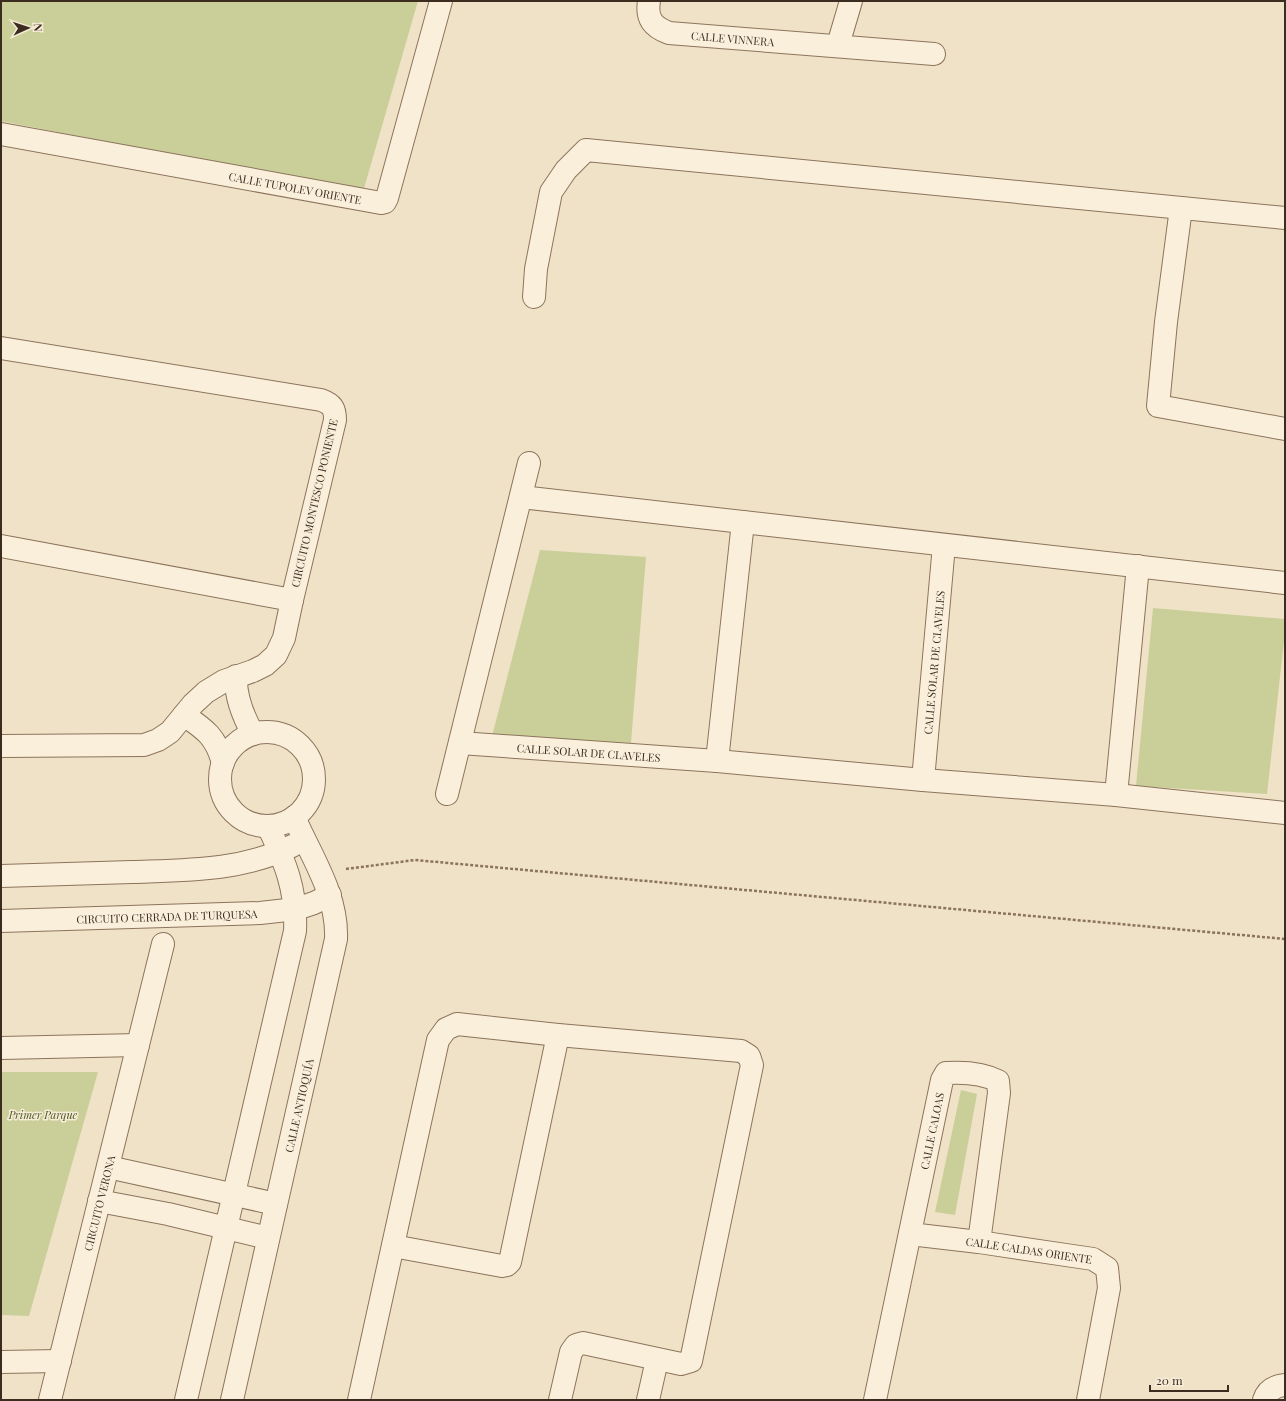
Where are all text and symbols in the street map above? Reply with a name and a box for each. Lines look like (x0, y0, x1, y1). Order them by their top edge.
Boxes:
north arrow (8, 8, 48, 48)
text: N (31, 23, 46, 32)
street label: CALLE VINNERA (691, 27, 775, 49)
street label: CALLE TUPOLEV ORIENTE (228, 168, 363, 207)
street label: CIRCUITO MONTESCO PONIENTE (287, 417, 341, 589)
street label: CALLE SOLAR DE CLAVELES (920, 590, 947, 735)
street label: CALLE SOLAR DE CLAVELES (516, 739, 661, 765)
street label: CIRCUITO CERRADA DE TURQUESA (76, 906, 258, 926)
street label: CALLE ANTIOQUÍA (281, 1057, 316, 1154)
street label: CALLE CALOAS (916, 1091, 947, 1171)
park label: Primer Parque (8, 1107, 78, 1122)
street label: CIRCUITO VERONA (80, 1153, 118, 1252)
street label: CALLE CALDAS ORIENTE (965, 1233, 1094, 1266)
scale bar (1150, 1367, 1228, 1393)
text: 20 m (1156, 1372, 1183, 1388)

